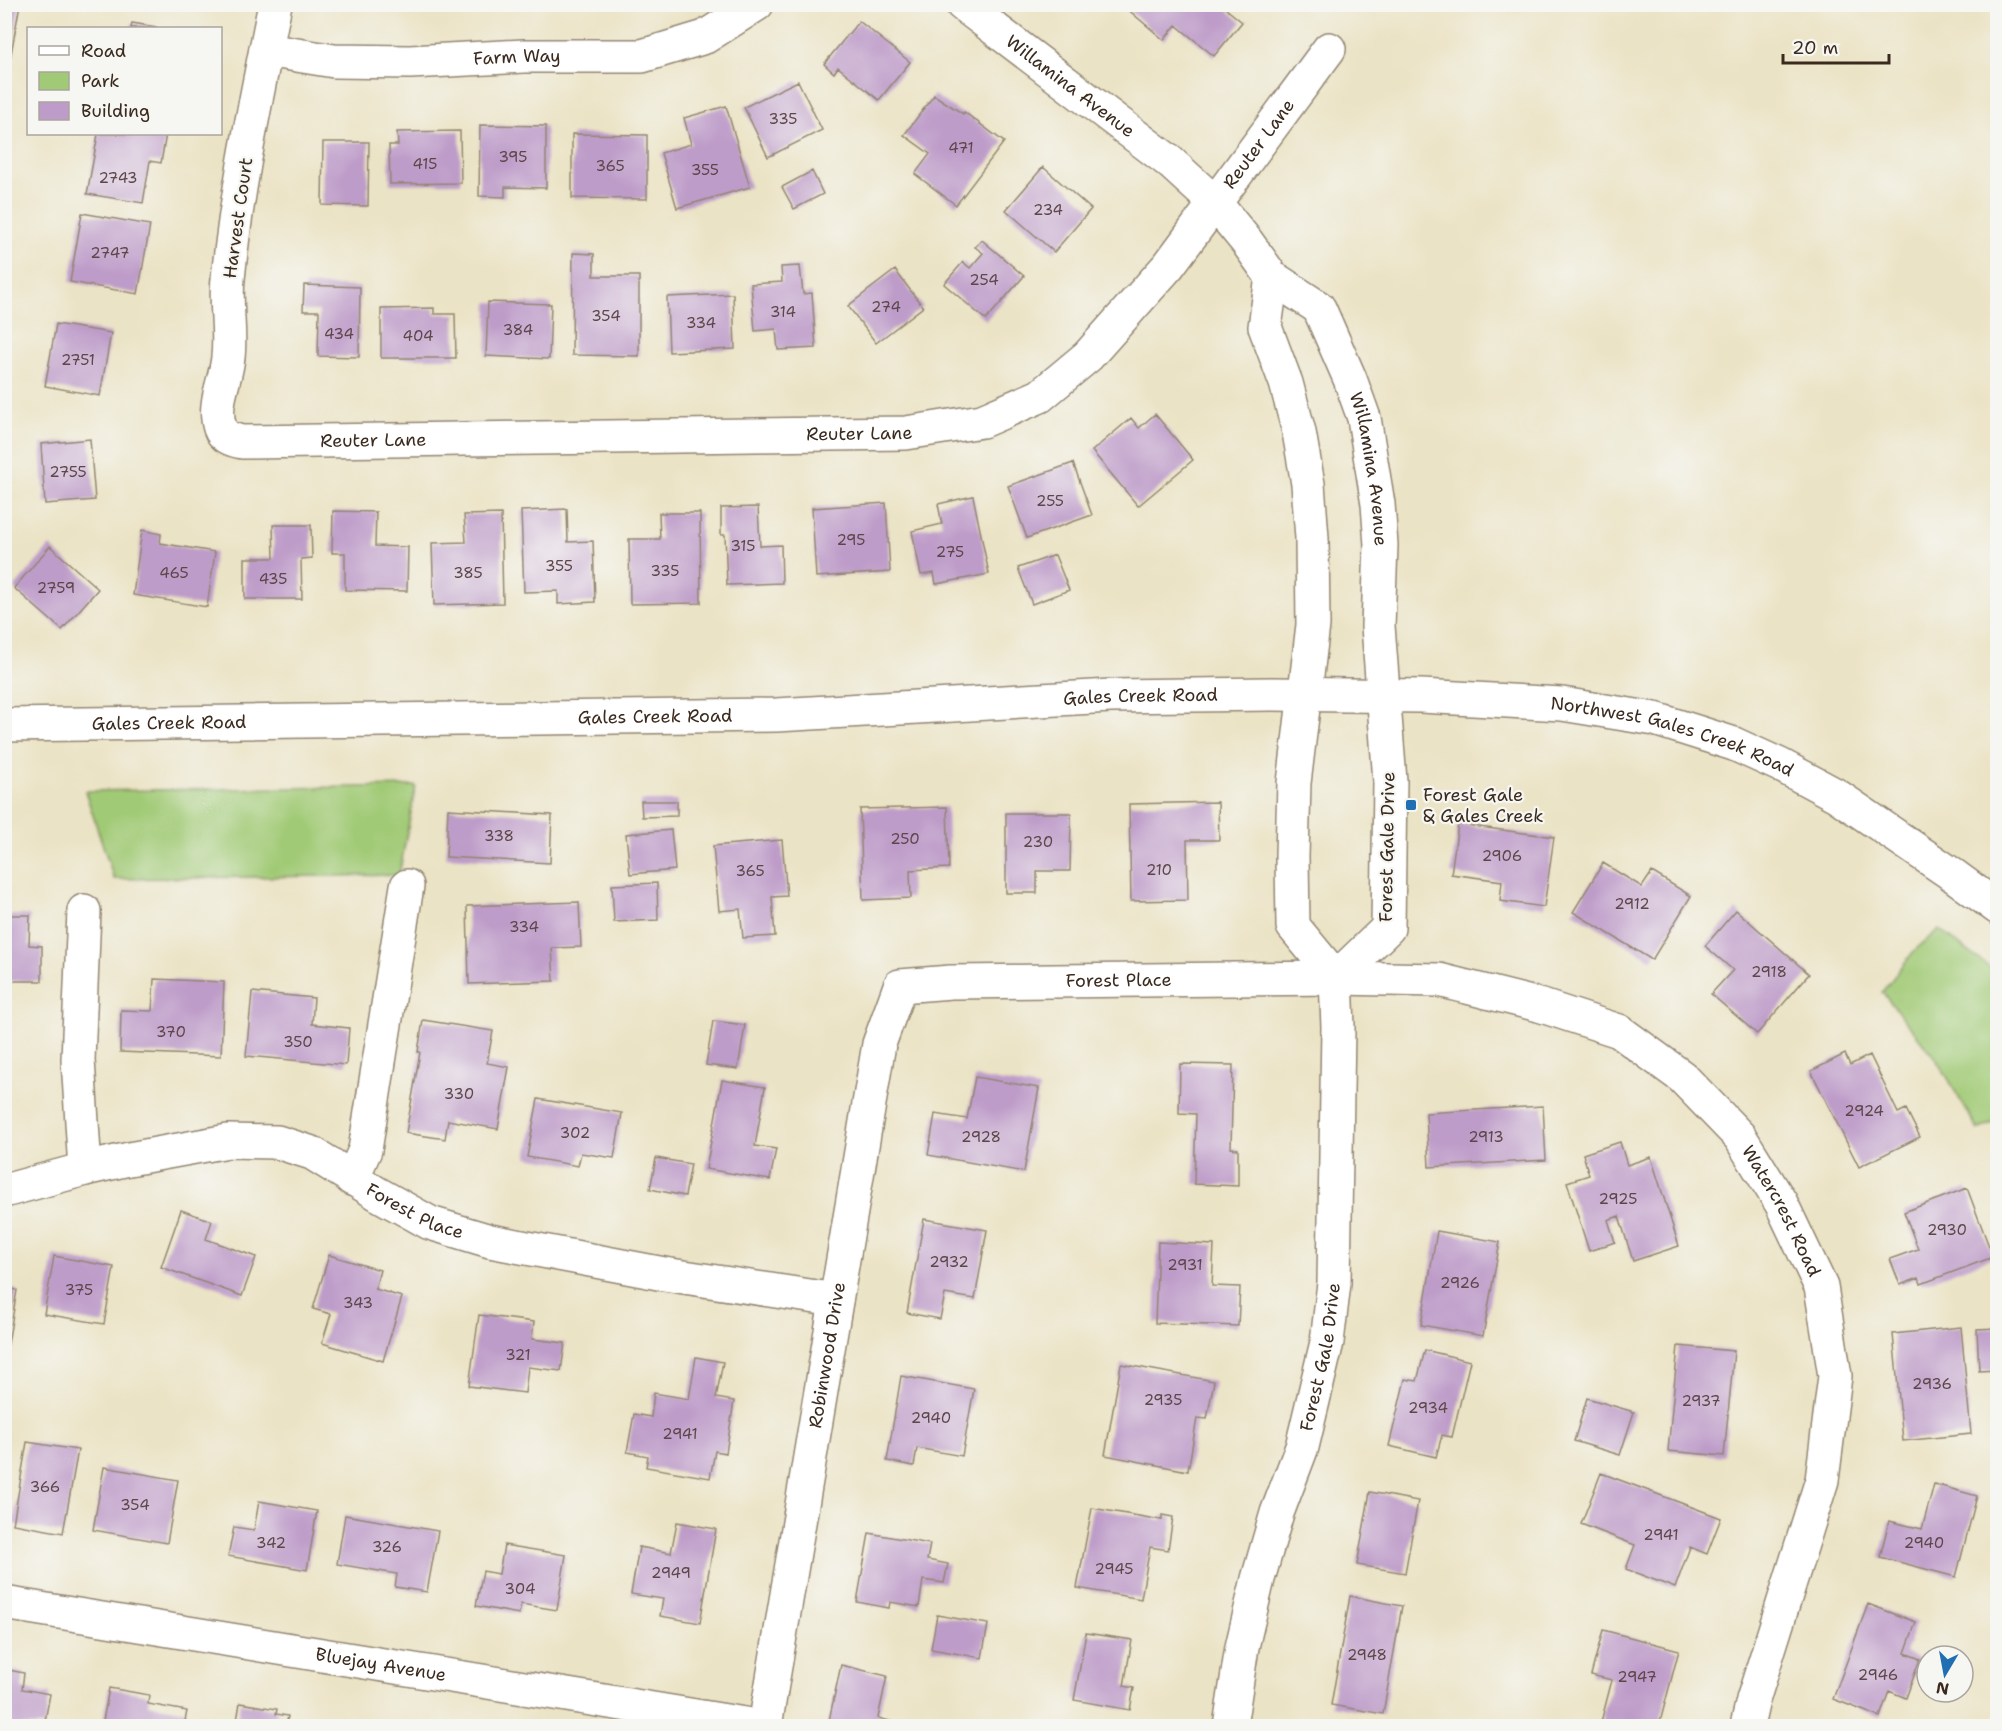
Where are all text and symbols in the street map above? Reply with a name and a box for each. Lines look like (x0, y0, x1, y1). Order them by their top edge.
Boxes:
legend (27, 27, 222, 135)
scale bar (1783, 27, 1890, 65)
street label: Willamina Avenue (1001, 29, 1140, 143)
text: 20 m (1792, 36, 1838, 60)
text: Road (81, 39, 126, 63)
street label: Farm Way (473, 44, 561, 71)
text: Park (81, 69, 120, 93)
street label: Reuter Lane (1217, 94, 1300, 194)
text: Building (81, 99, 150, 123)
house number: 335 (769, 109, 797, 129)
house number: 471 (948, 138, 974, 158)
house number: 395 (498, 147, 528, 167)
house number: 415 (413, 154, 437, 174)
street label: Harvest Court (218, 156, 258, 280)
house number: 365 (595, 156, 625, 176)
house number: 355 (691, 160, 719, 180)
house number: 2743 (98, 168, 138, 188)
house number: 234 (1033, 200, 1063, 220)
house number: 2747 (90, 243, 130, 263)
house number: 254 (969, 270, 999, 290)
house number: 274 (871, 297, 901, 317)
house number: 314 (770, 302, 796, 322)
house number: 354 (591, 306, 621, 326)
house number: 334 (686, 313, 716, 333)
house number: 384 (503, 320, 533, 340)
house number: 434 (324, 324, 354, 344)
house number: 404 (403, 326, 433, 346)
house number: 2751 (61, 350, 95, 370)
street label: Willamina Avenue (1344, 389, 1393, 547)
street label: Reuter Lane (806, 420, 914, 446)
street label: Reuter Lane (320, 428, 426, 453)
house number: 2755 (49, 462, 87, 482)
house number: 255 (1036, 491, 1064, 511)
house number: 295 (836, 530, 866, 550)
house number: 315 (731, 536, 755, 556)
house number: 275 (936, 542, 964, 562)
house number: 355 (545, 556, 573, 576)
house number: 335 (651, 561, 679, 581)
house number: 465 (159, 563, 189, 583)
house number: 385 (453, 563, 483, 583)
house number: 435 (259, 569, 287, 589)
house number: 2759 (37, 578, 75, 598)
street label: Gales Creek Road (1062, 683, 1218, 711)
street label: Northwest Gales Creek Road (1550, 691, 1798, 782)
street label: Gales Creek Road (577, 704, 732, 730)
street label: Gales Creek Road (91, 710, 247, 736)
street label: Forest Gale Drive (1374, 772, 1400, 922)
place label: Forest Gale & Gales Creek (1423, 783, 1544, 828)
marker: Forest Gale & Gales Creek (1404, 798, 1418, 812)
house number: 338 (484, 826, 514, 846)
house number: 250 (890, 829, 920, 849)
house number: 230 (1023, 832, 1053, 852)
house number: 2906 (1482, 846, 1522, 866)
house number: 210 (1146, 860, 1172, 880)
house number: 365 (735, 861, 765, 881)
house number: 2912 (1614, 894, 1650, 914)
house number: 334 (509, 917, 539, 937)
house number: 2918 (1751, 962, 1787, 982)
street label: Forest Place (1066, 968, 1172, 993)
house number: 370 (156, 1022, 186, 1042)
house number: 350 (283, 1032, 313, 1052)
house number: 330 (444, 1084, 474, 1104)
house number: 2924 (1844, 1101, 1884, 1121)
house number: 302 (560, 1123, 590, 1143)
house number: 2928 (961, 1127, 1001, 1147)
house number: 2913 (1468, 1127, 1504, 1147)
street label: Watercrest Road (1736, 1141, 1826, 1281)
street label: Forest Place (361, 1177, 466, 1244)
house number: 2925 (1599, 1189, 1637, 1209)
house number: 2930 (1927, 1220, 1967, 1240)
house number: 2932 (929, 1252, 969, 1272)
house number: 2931 (1167, 1255, 1203, 1275)
house number: 2926 (1440, 1273, 1480, 1293)
house number: 375 (65, 1280, 93, 1300)
street label: Robinwood Drive (803, 1280, 851, 1430)
street label: Forest Gale Drive (1294, 1282, 1346, 1434)
house number: 343 (343, 1293, 373, 1313)
house number: 321 (505, 1345, 531, 1365)
house number: 2936 (1912, 1374, 1952, 1394)
house number: 2935 (1144, 1390, 1182, 1410)
house number: 2937 (1681, 1391, 1721, 1411)
house number: 2934 (1408, 1398, 1448, 1418)
house number: 2940 (911, 1408, 951, 1428)
house number: 2941 (662, 1424, 698, 1444)
house number: 366 (30, 1477, 60, 1497)
house number: 354 (120, 1495, 150, 1515)
house number: 2941 (1643, 1525, 1679, 1545)
house number: 342 (256, 1533, 286, 1553)
house number: 2940 (1904, 1533, 1944, 1553)
house number: 326 (372, 1537, 402, 1557)
house number: 2945 (1095, 1559, 1133, 1579)
house number: 2949 (651, 1563, 691, 1583)
house number: 304 (505, 1579, 535, 1599)
street label: Bluejay Avenue (314, 1642, 448, 1687)
north arrow (1915, 1644, 1975, 1704)
house number: 2948 (1347, 1645, 1387, 1665)
house number: 2946 (1858, 1665, 1898, 1685)
house number: 2947 (1617, 1667, 1657, 1687)
text: N (1934, 1677, 1951, 1700)

